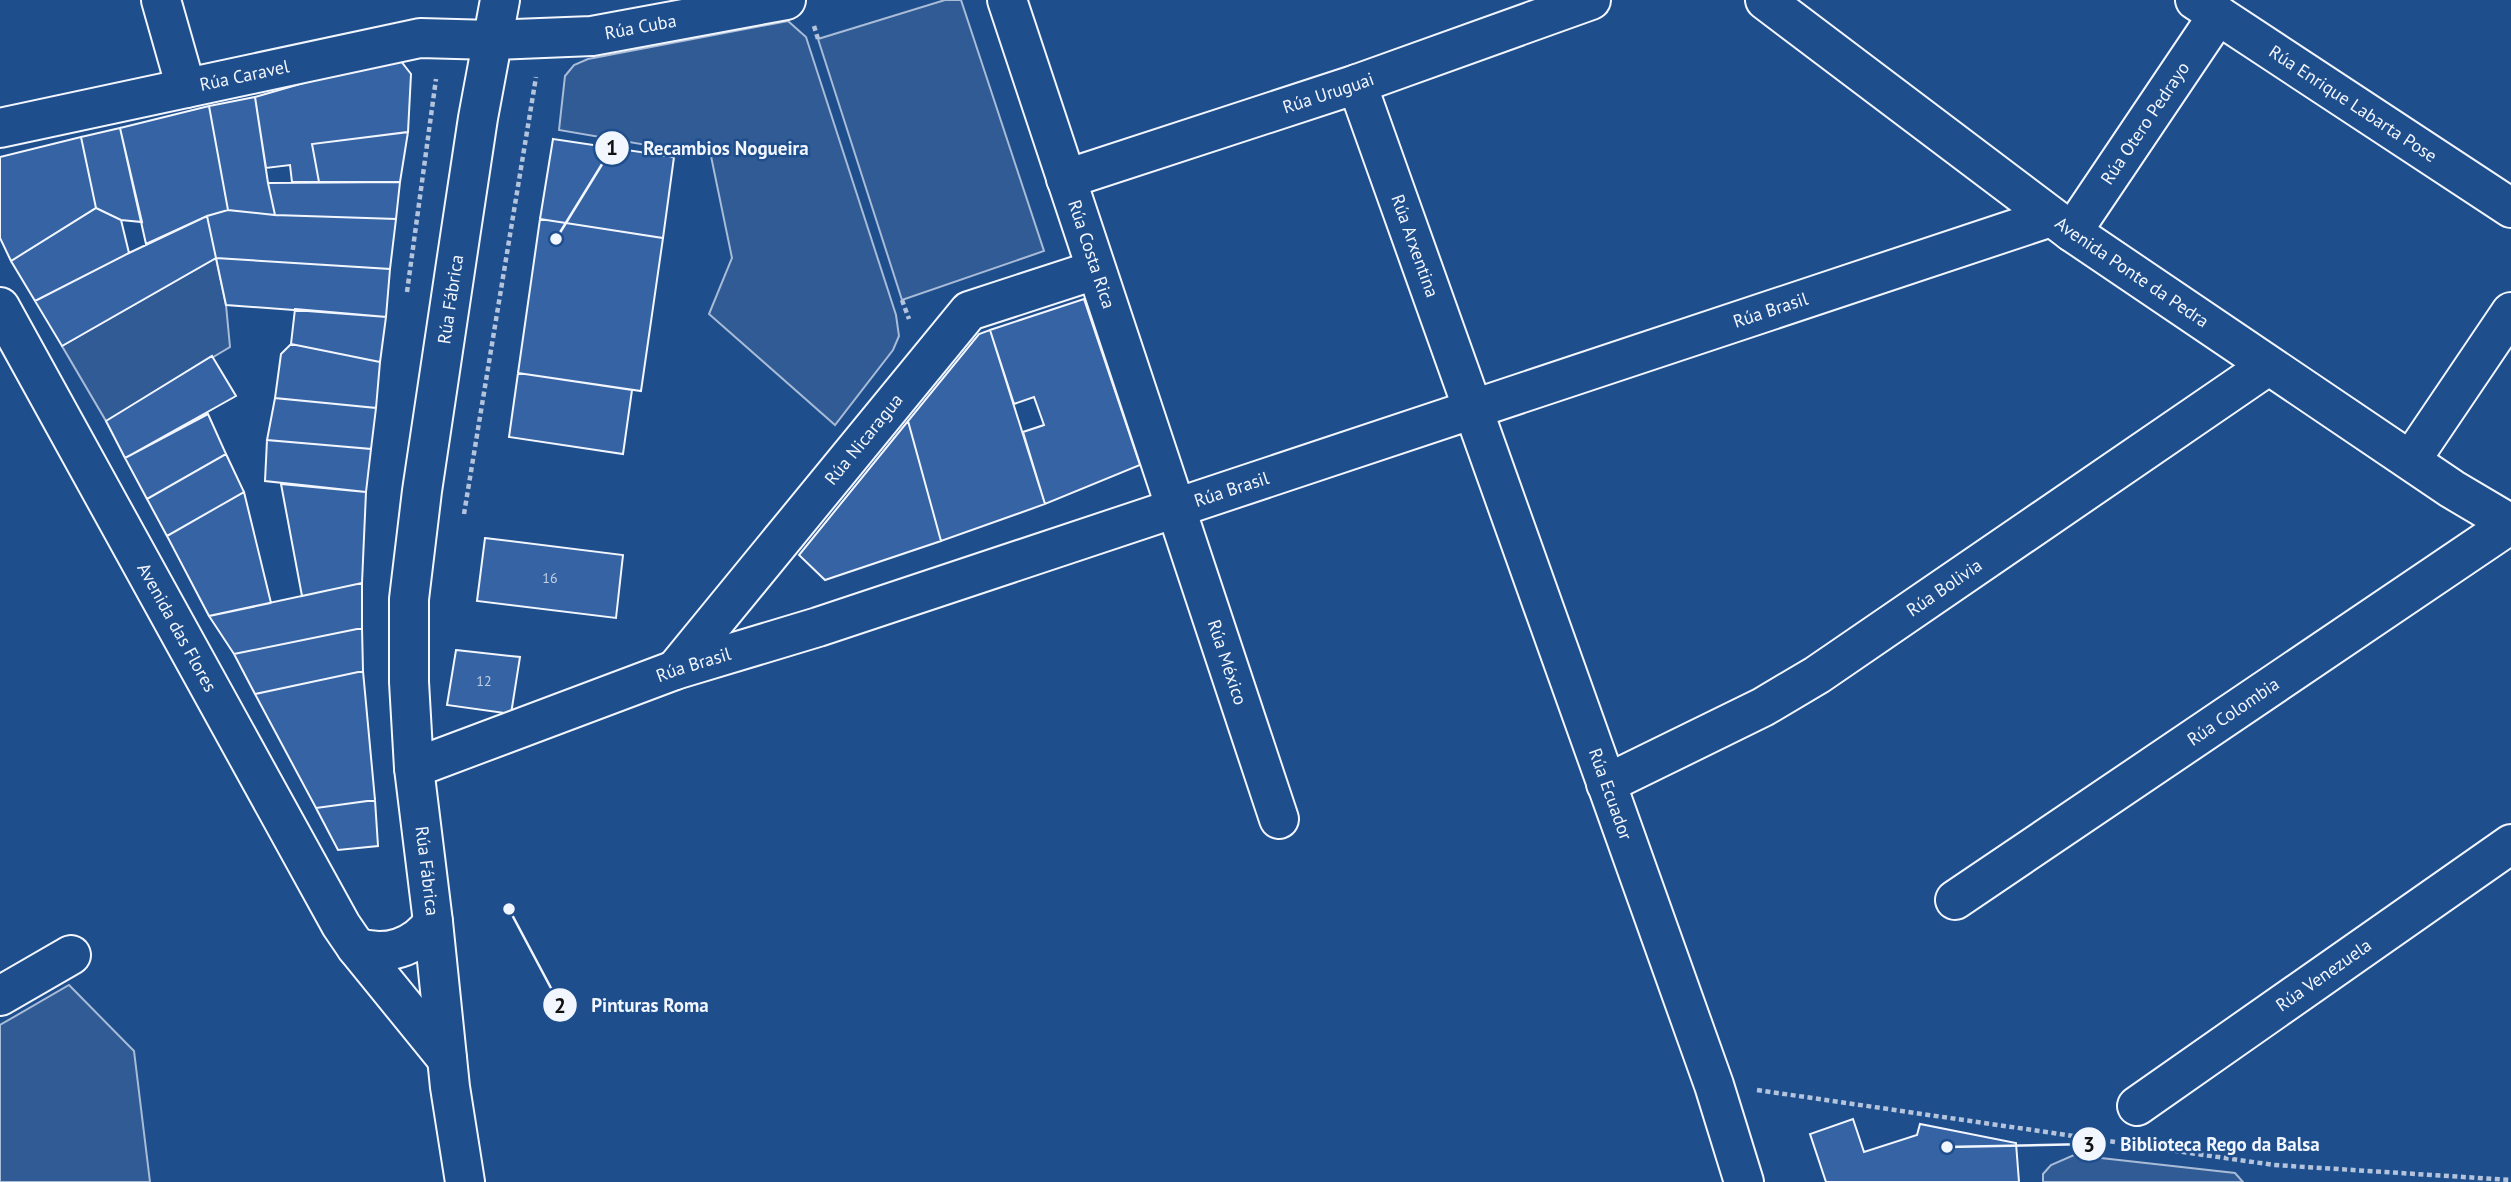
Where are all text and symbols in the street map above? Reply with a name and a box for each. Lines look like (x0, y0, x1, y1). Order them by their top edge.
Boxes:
street label: Rúa Cuba (603, 9, 678, 44)
street label: Rúa Enrique Labarta Pose (2265, 40, 2442, 167)
street label: Rúa Caravel (198, 54, 292, 96)
street label: Rúa Otero Pedrayo (2095, 57, 2194, 189)
street label: Rúa Uruguai (1280, 67, 1377, 118)
callout: Recambios Nogueira (594, 128, 822, 168)
text: 1 (606, 134, 618, 161)
text: Recambios Nogueira (643, 136, 809, 160)
street label: Rúa Arxentina (1386, 191, 1444, 300)
street label: Rúa Costa Rica (1063, 197, 1121, 312)
street label: Avenida Ponte da Pedra (2051, 211, 2214, 332)
street label: Rúa Fábrica (432, 253, 468, 345)
street label: Rúa Brasil (1730, 286, 1811, 333)
street label: Rúa Nicaragua (819, 389, 908, 489)
street label: Rúa Brasil (1191, 466, 1272, 512)
street label: Rúa Bolivia (1902, 553, 1986, 621)
street label: Avenida das Flores (132, 559, 222, 696)
house number: 16 (542, 569, 558, 587)
street label: Rúa México (1203, 617, 1252, 708)
street label: Rúa Brasil (653, 642, 734, 687)
house number: 12 (476, 672, 492, 690)
street label: Rúa Colombia (2183, 672, 2284, 751)
street label: Rúa Ecuador (1584, 745, 1638, 843)
street label: Rúa Fábrica (411, 825, 444, 917)
street label: Rúa Venezuela (2271, 933, 2376, 1016)
callout: Pinturas Roma (542, 985, 723, 1025)
text: 2 (554, 992, 566, 1019)
text: Pinturas Roma (591, 993, 709, 1017)
callout: Biblioteca Rego da Balsa (2071, 1124, 2334, 1164)
text: 3 (2083, 1131, 2095, 1158)
text: Biblioteca Rego da Balsa (2120, 1132, 2320, 1156)

